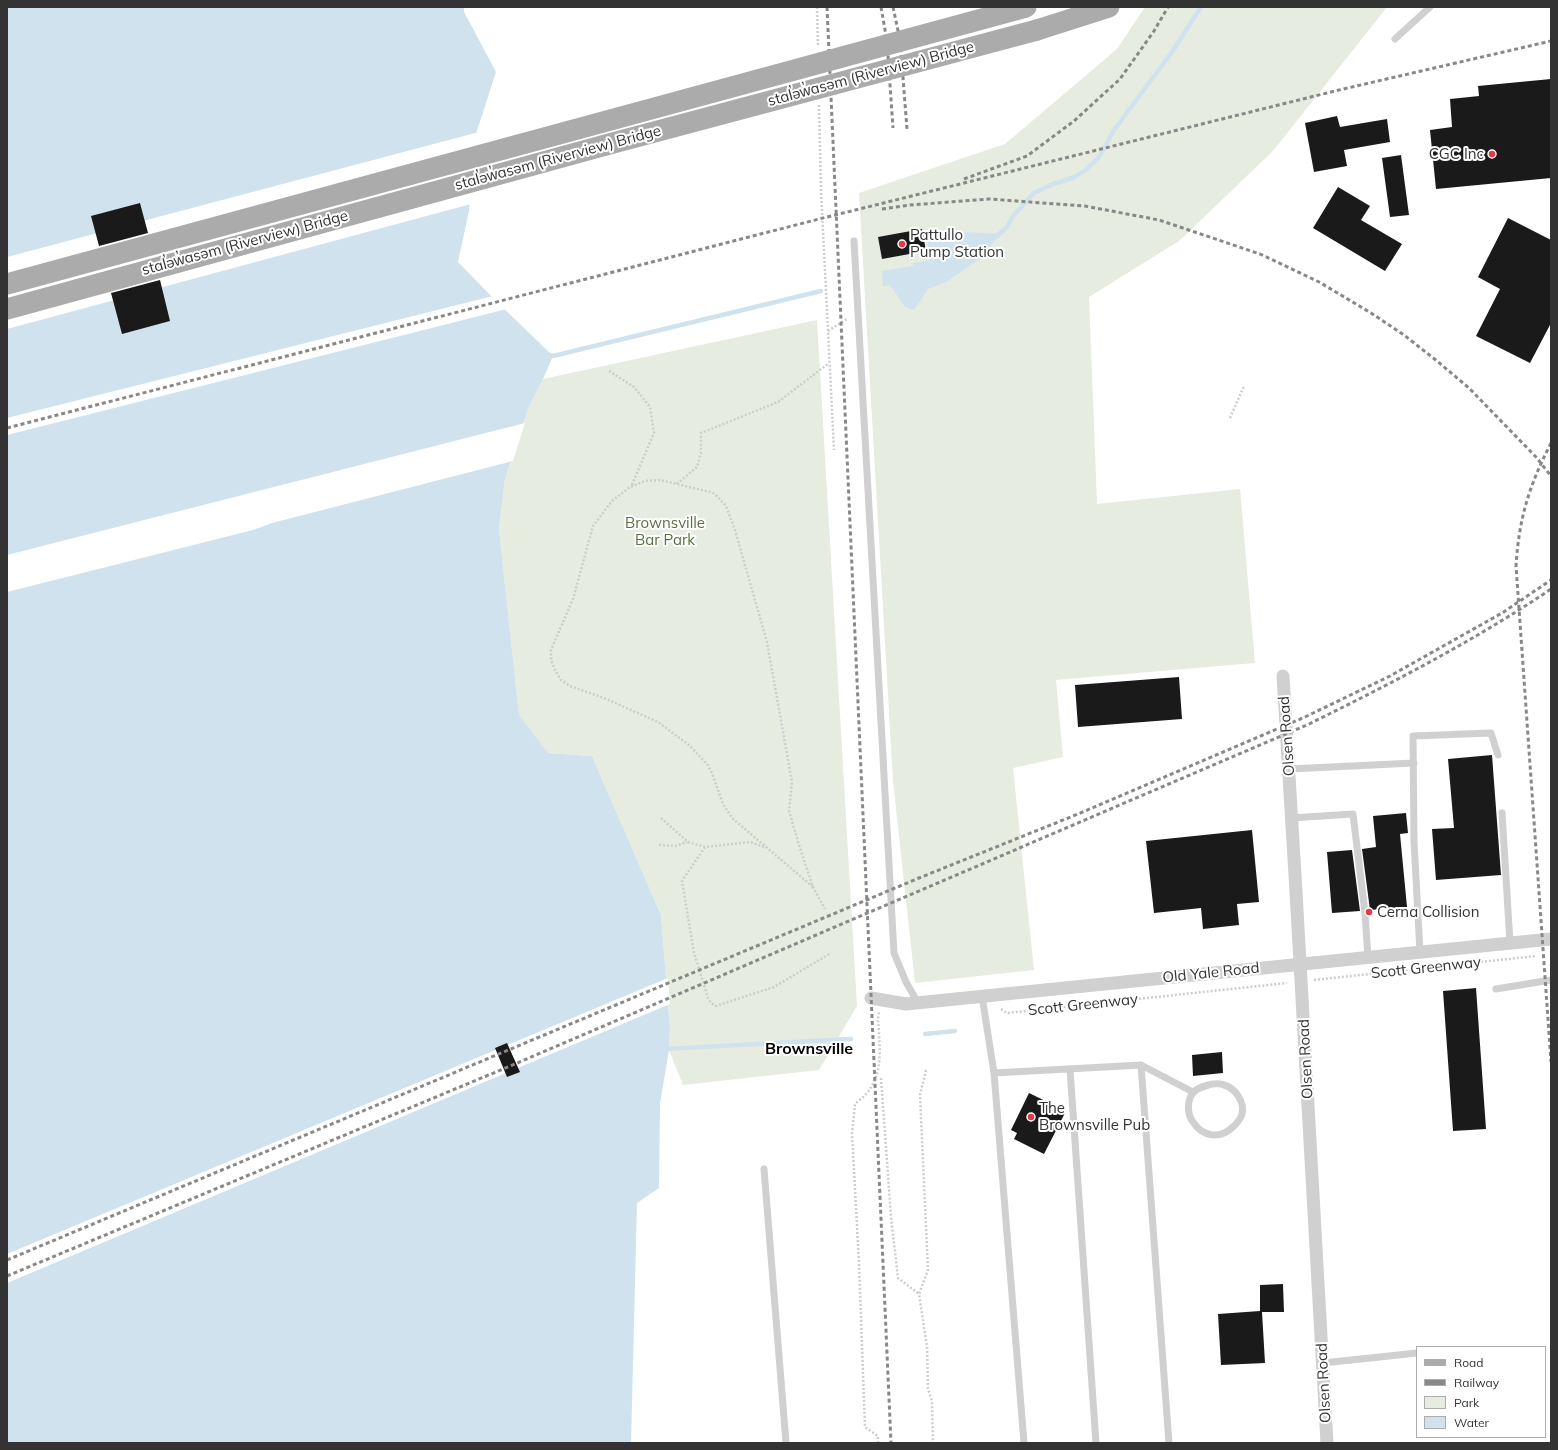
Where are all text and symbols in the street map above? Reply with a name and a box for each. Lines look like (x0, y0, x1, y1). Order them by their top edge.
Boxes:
street label: stal̕əw̓asəm (Riverview) Bridge (766, 38, 976, 110)
street label: stal̕əw̓asəm (Riverview) Bridge (453, 122, 663, 194)
place label: CGC Inc (1429, 145, 1484, 163)
marker: CGC Inc (1487, 149, 1497, 159)
street label: stal̕əw̓asəm (Riverview) Bridge (140, 207, 350, 279)
place label: Pattullo Pump Station (910, 226, 1004, 261)
marker: Pattullo Pump Station (897, 239, 907, 249)
park label: Brownsville Bar Park (625, 514, 705, 549)
street label: Olsen Road (1275, 695, 1299, 777)
place label: Cerna Collision (1377, 903, 1479, 921)
marker: Cerna Collision (1364, 907, 1374, 917)
street label: Scott Greenway (1370, 953, 1482, 983)
street label: Old Yale Road (1162, 959, 1260, 987)
street label: Scott Greenway (1027, 990, 1139, 1020)
street label: Olsen Road (1295, 1018, 1317, 1100)
district label: Brownsville (765, 1039, 853, 1059)
place label: The Brownsville Pub (1039, 1099, 1150, 1134)
marker: The Brownsville Pub (1026, 1112, 1036, 1122)
street label: Olsen Road (1313, 1342, 1335, 1424)
legend (1416, 1346, 1546, 1438)
text: Road (1454, 1355, 1483, 1370)
text: Railway (1454, 1375, 1499, 1390)
text: Park (1454, 1395, 1479, 1410)
text: Water (1454, 1415, 1489, 1430)

